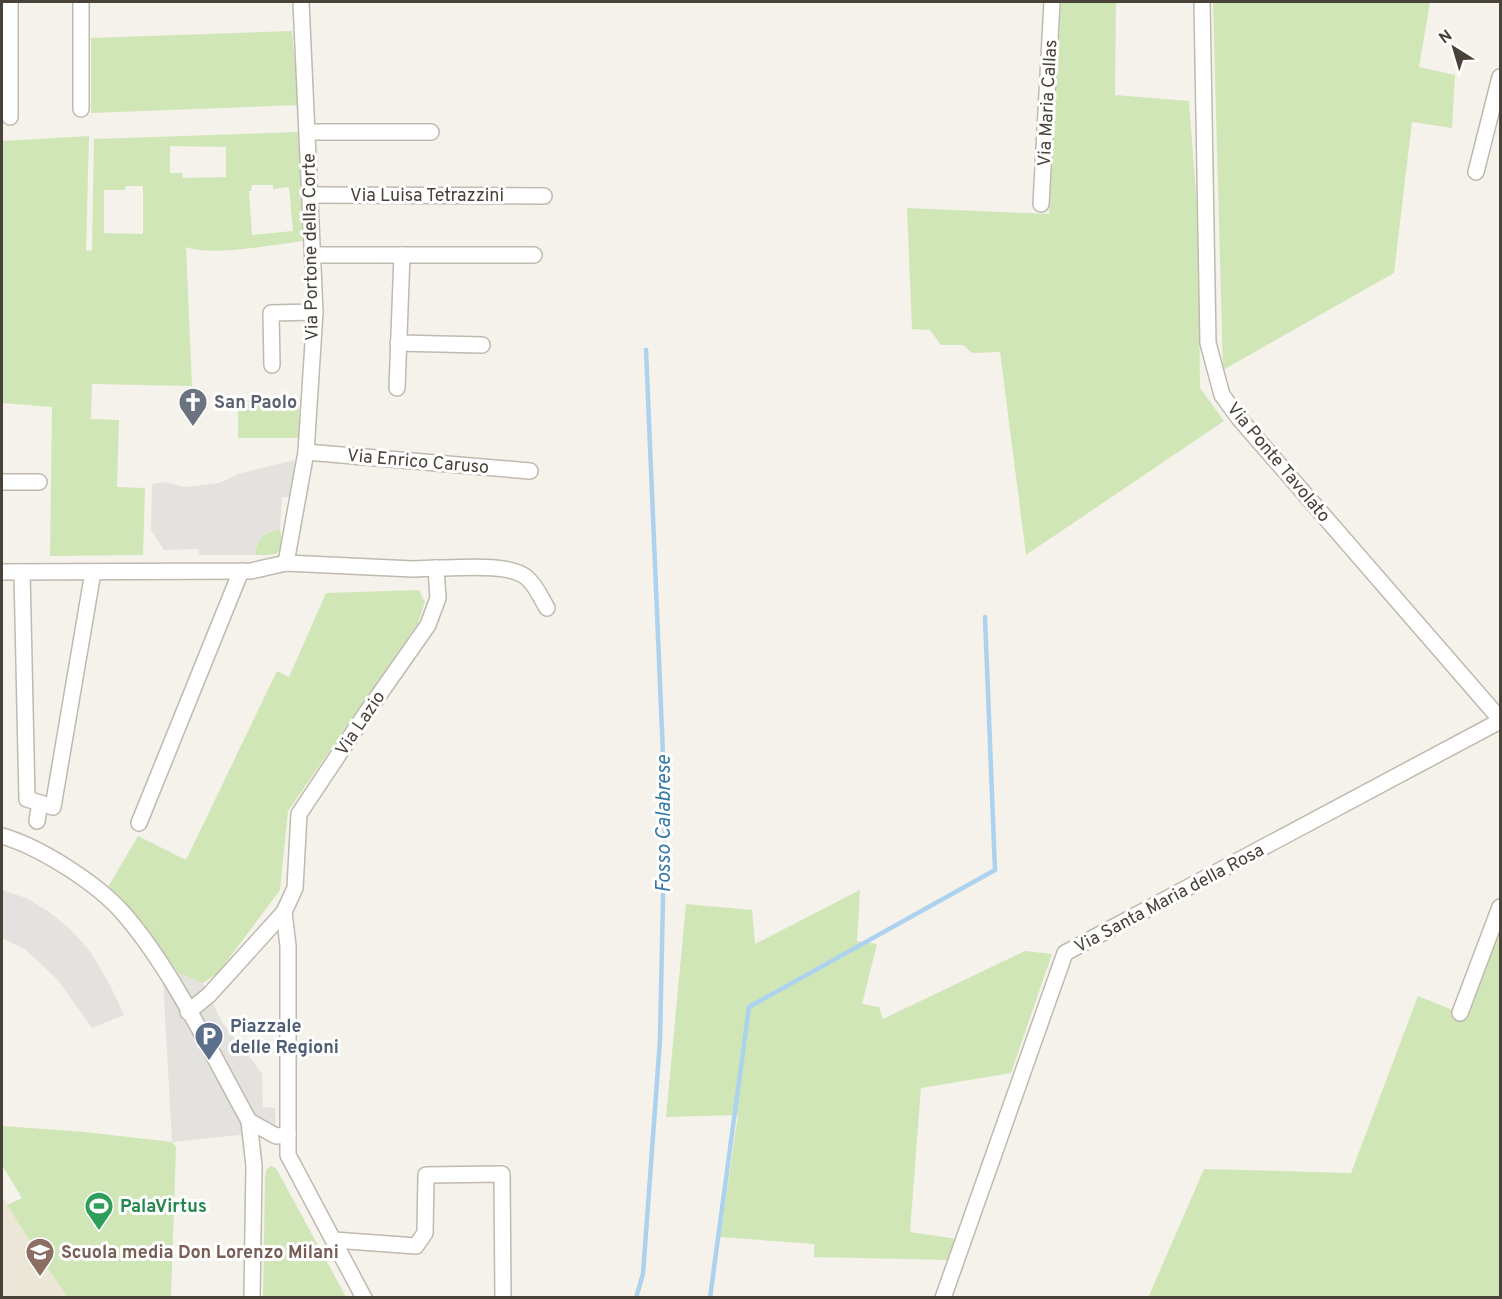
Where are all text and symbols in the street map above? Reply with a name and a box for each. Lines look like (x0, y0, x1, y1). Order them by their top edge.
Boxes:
north arrow (1424, 18, 1484, 78)
text: N (1436, 26, 1457, 49)
street label: Via Maria Callas (1034, 39, 1063, 167)
street label: Via Portone della Corte (298, 153, 325, 341)
street label: Via Luisa Tetrazzini (350, 185, 504, 208)
church icon: San Paolo (177, 386, 209, 428)
place label: San Paolo (214, 392, 297, 415)
street label: Via Ponte Tavolato (1221, 398, 1335, 528)
street label: Via Enrico Caruso (346, 445, 490, 480)
street label: Via Lazio (331, 687, 391, 761)
water label: Fosso Calabrese (652, 754, 678, 893)
street label: Via Santa Maria della Rosa (1071, 840, 1268, 959)
place label: Piazzale delle Regioni (230, 1016, 339, 1060)
parking icon: Piazzale delle Regioni (193, 1020, 225, 1062)
sports icon: PalaVirtus (83, 1190, 115, 1232)
place label: PalaVirtus (120, 1196, 207, 1219)
school or university icon: Scuola media Don Lorenzo Milani (24, 1236, 56, 1278)
place label: Scuola media Don Lorenzo Milani (61, 1242, 339, 1265)

